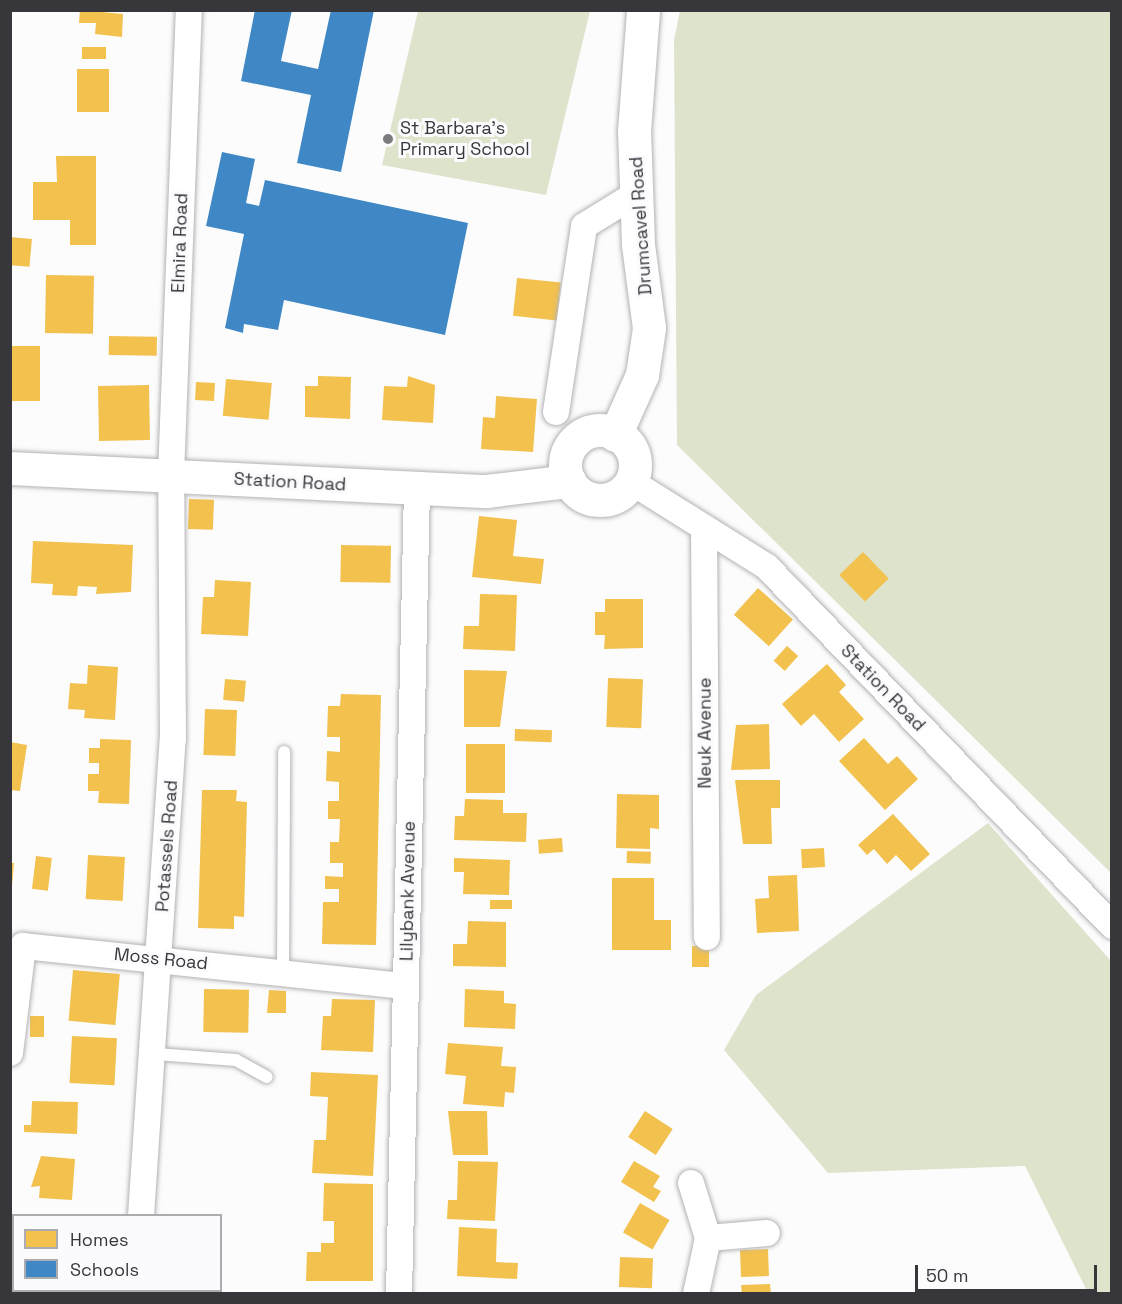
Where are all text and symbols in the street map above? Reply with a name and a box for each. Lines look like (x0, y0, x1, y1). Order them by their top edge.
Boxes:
place label: St Barbara's Primary School (400, 118, 530, 160)
marker: St Barbara's Primary School (381, 132, 395, 146)
street label: Drumcavel Road (625, 156, 657, 296)
street label: Elmira Road (167, 193, 193, 293)
street label: Station Road (233, 468, 347, 496)
street label: Station Road (836, 640, 930, 736)
street label: Neuk Avenue (694, 677, 716, 789)
street label: Potassels Road (152, 779, 182, 913)
street label: Lilybank Avenue (396, 821, 420, 961)
street label: Moss Road (113, 943, 209, 975)
legend (12, 1214, 222, 1292)
text: Homes (70, 1228, 129, 1251)
scale bar (918, 1253, 1100, 1291)
text: Schools (70, 1258, 139, 1281)
text: 50 m (926, 1264, 968, 1287)

